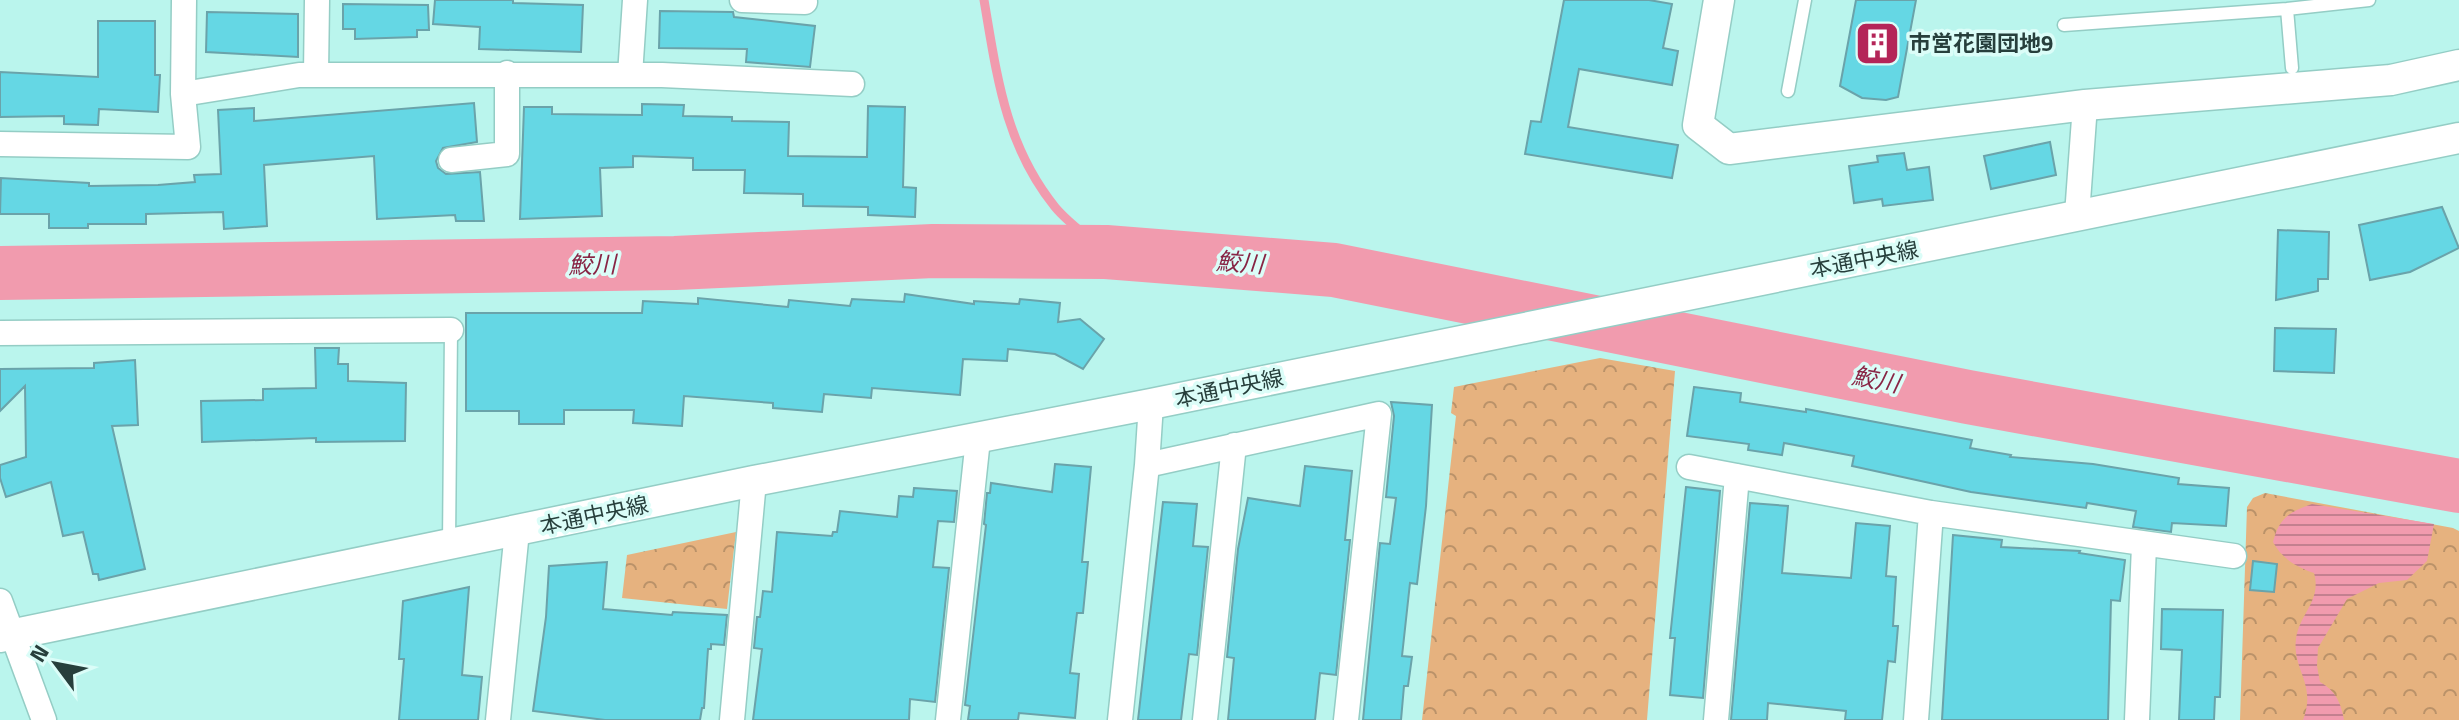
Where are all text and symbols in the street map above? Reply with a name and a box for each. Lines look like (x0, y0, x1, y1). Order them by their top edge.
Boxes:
building icon: 市営花園団地9 (1854, 19, 1902, 67)
place label: 市営花園団地9 (1909, 26, 2053, 60)
street label: 本通中央線 (1807, 232, 1921, 286)
water label: 鮫川 (1215, 242, 1268, 282)
water label: 鮫川 (568, 246, 619, 282)
water label: 鮫川 (1849, 357, 1906, 402)
street label: 本通中央線 (1172, 360, 1286, 416)
street label: 本通中央線 (537, 487, 651, 543)
north arrow (16, 624, 96, 704)
text: N (21, 638, 57, 669)

